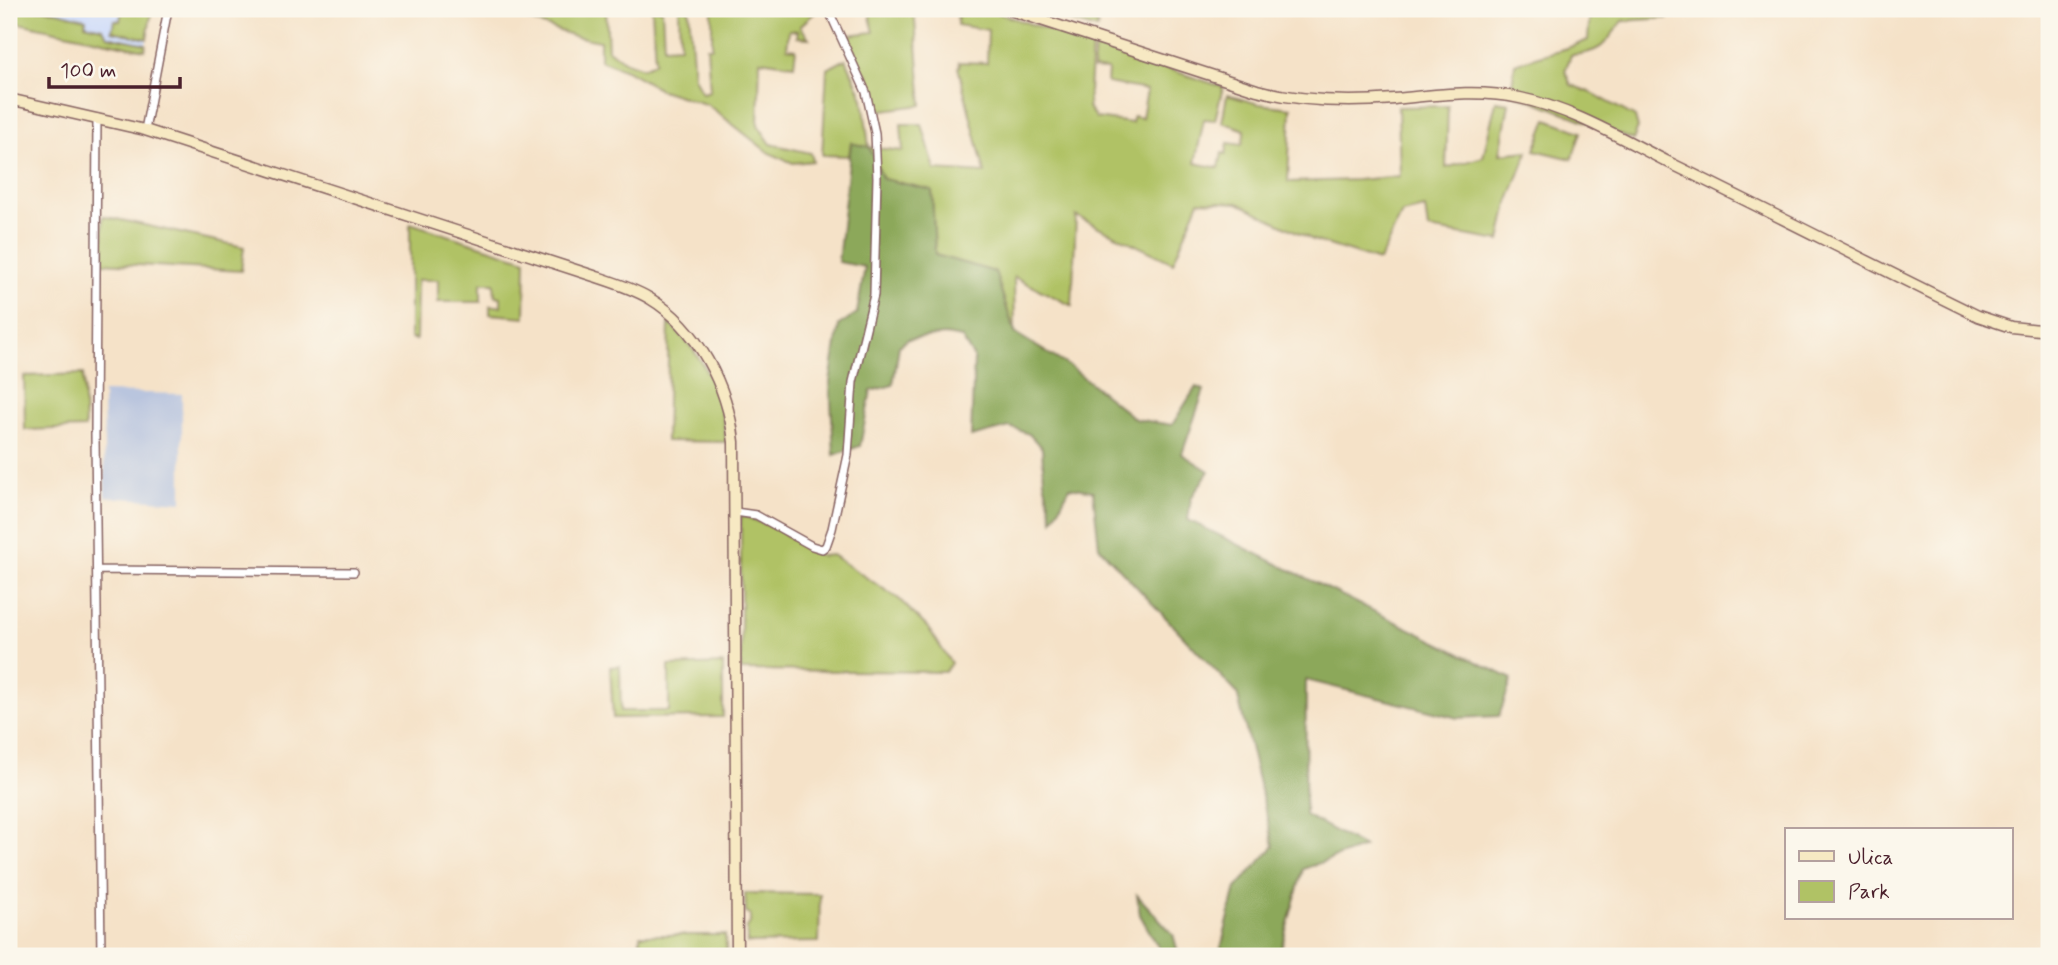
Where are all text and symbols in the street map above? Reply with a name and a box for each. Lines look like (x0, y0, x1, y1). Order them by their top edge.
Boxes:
scale bar (49, 46, 180, 90)
text: 100 m (60, 57, 116, 85)
legend (1785, 828, 2012, 920)
text: Ulica (1848, 844, 1893, 872)
text: Park (1848, 878, 1890, 906)

